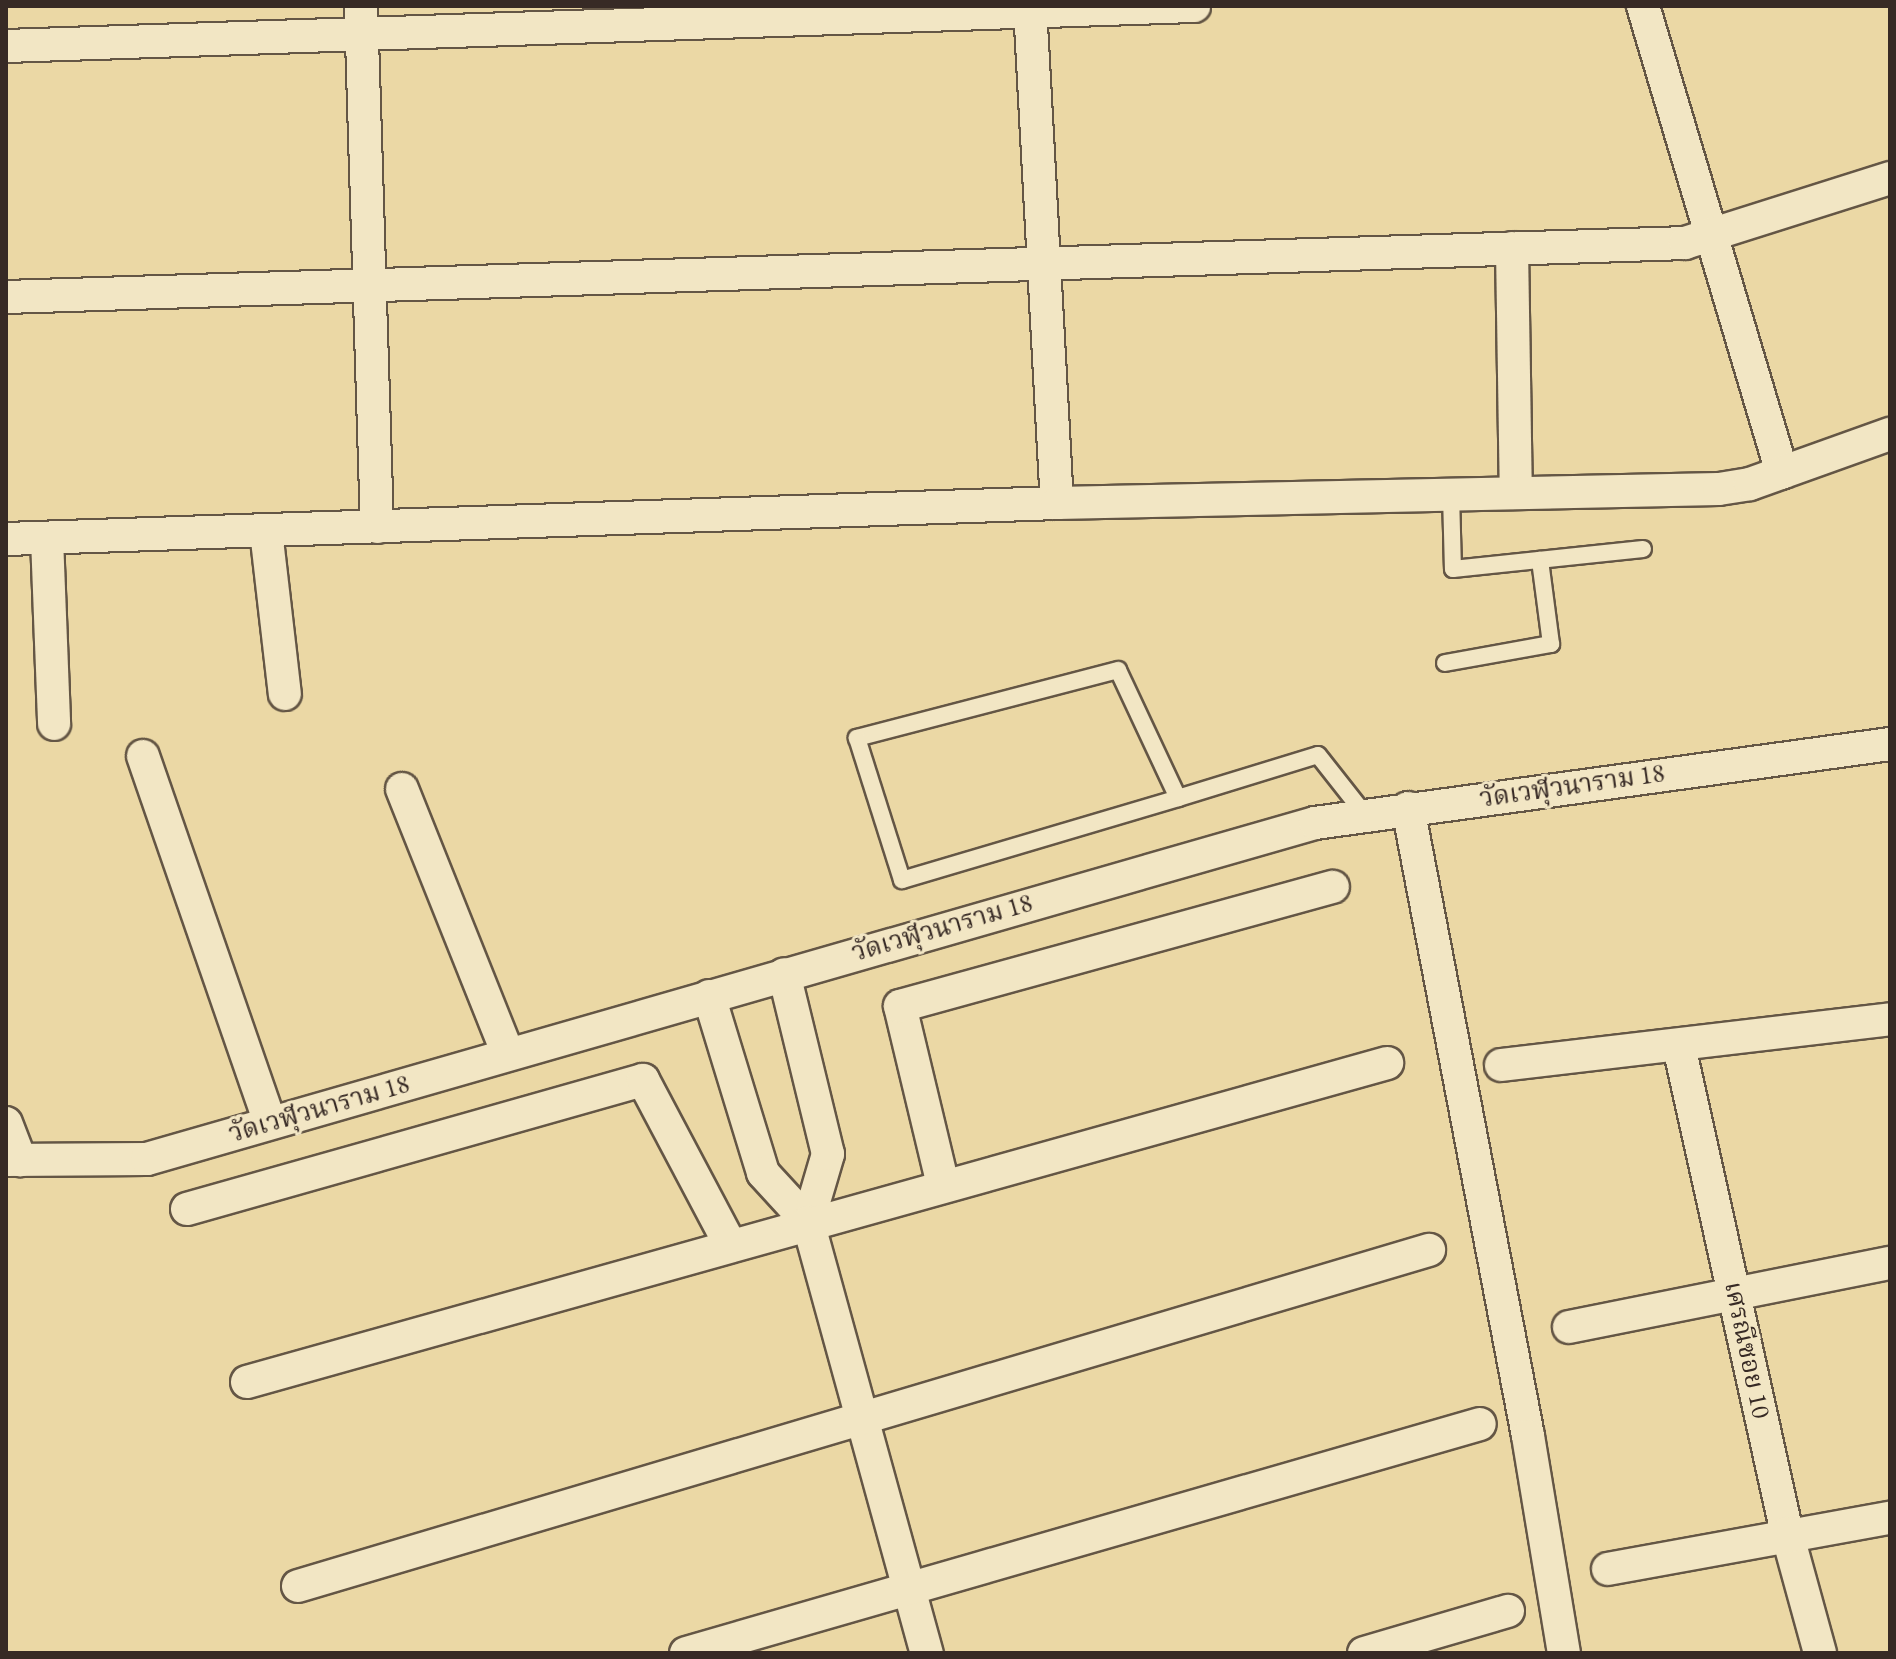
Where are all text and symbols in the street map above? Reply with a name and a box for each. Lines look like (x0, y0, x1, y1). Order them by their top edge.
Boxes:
street label: วัดเวฬุวนาราม 18 (1478, 758, 1666, 814)
street label: วัดเวฬุวนาราม 18 (848, 887, 1036, 969)
street label: วัดเวฬุวนาราม 18 (225, 1068, 413, 1150)
street label: เศรณีซอย 10 (1717, 1279, 1777, 1421)

